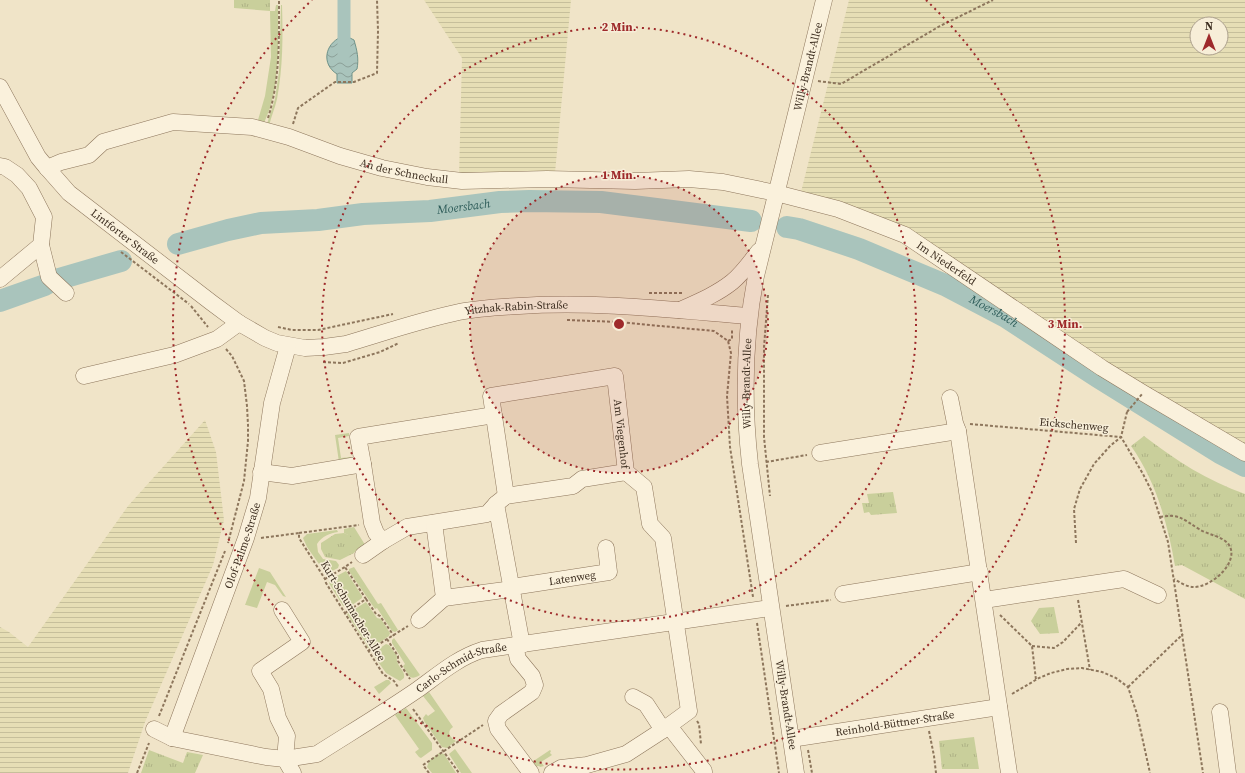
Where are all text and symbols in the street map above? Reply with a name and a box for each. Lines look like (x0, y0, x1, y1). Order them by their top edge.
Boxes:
north arrow (1189, 16, 1229, 56)
text: 2 Min. (602, 19, 636, 35)
text: N (1205, 19, 1213, 34)
street label: Willy-Brandt-Allee (789, 20, 826, 112)
street label: An der Schneckull (358, 155, 449, 187)
text: 1 Min. (602, 167, 636, 183)
water label: Moersbach (435, 195, 492, 218)
street label: Lintforter Straße (88, 205, 163, 268)
street label: Im Niederfeld (914, 238, 980, 289)
water label: Moersbach (966, 291, 1022, 331)
street label: Yitzhak-Rabin-Straße (463, 297, 569, 318)
text: 3 Min. (1048, 316, 1082, 332)
centre of rings (612, 317, 626, 331)
street label: Willy-Brandt-Allee (738, 337, 755, 429)
street label: Am Viegenhof (610, 398, 633, 471)
street label: Eickschenweg (1039, 415, 1109, 436)
street label: Olof-Palme-Straße (220, 500, 264, 591)
street label: Kurt-Schumacher-Allee (317, 558, 389, 664)
street label: Latenweg (548, 567, 597, 589)
street label: Carlo-Schmid-Straße (413, 639, 508, 696)
street label: Willy-Brandt-Allee (771, 659, 801, 751)
street label: Reinhold-Büttner-Straße (834, 706, 956, 740)

